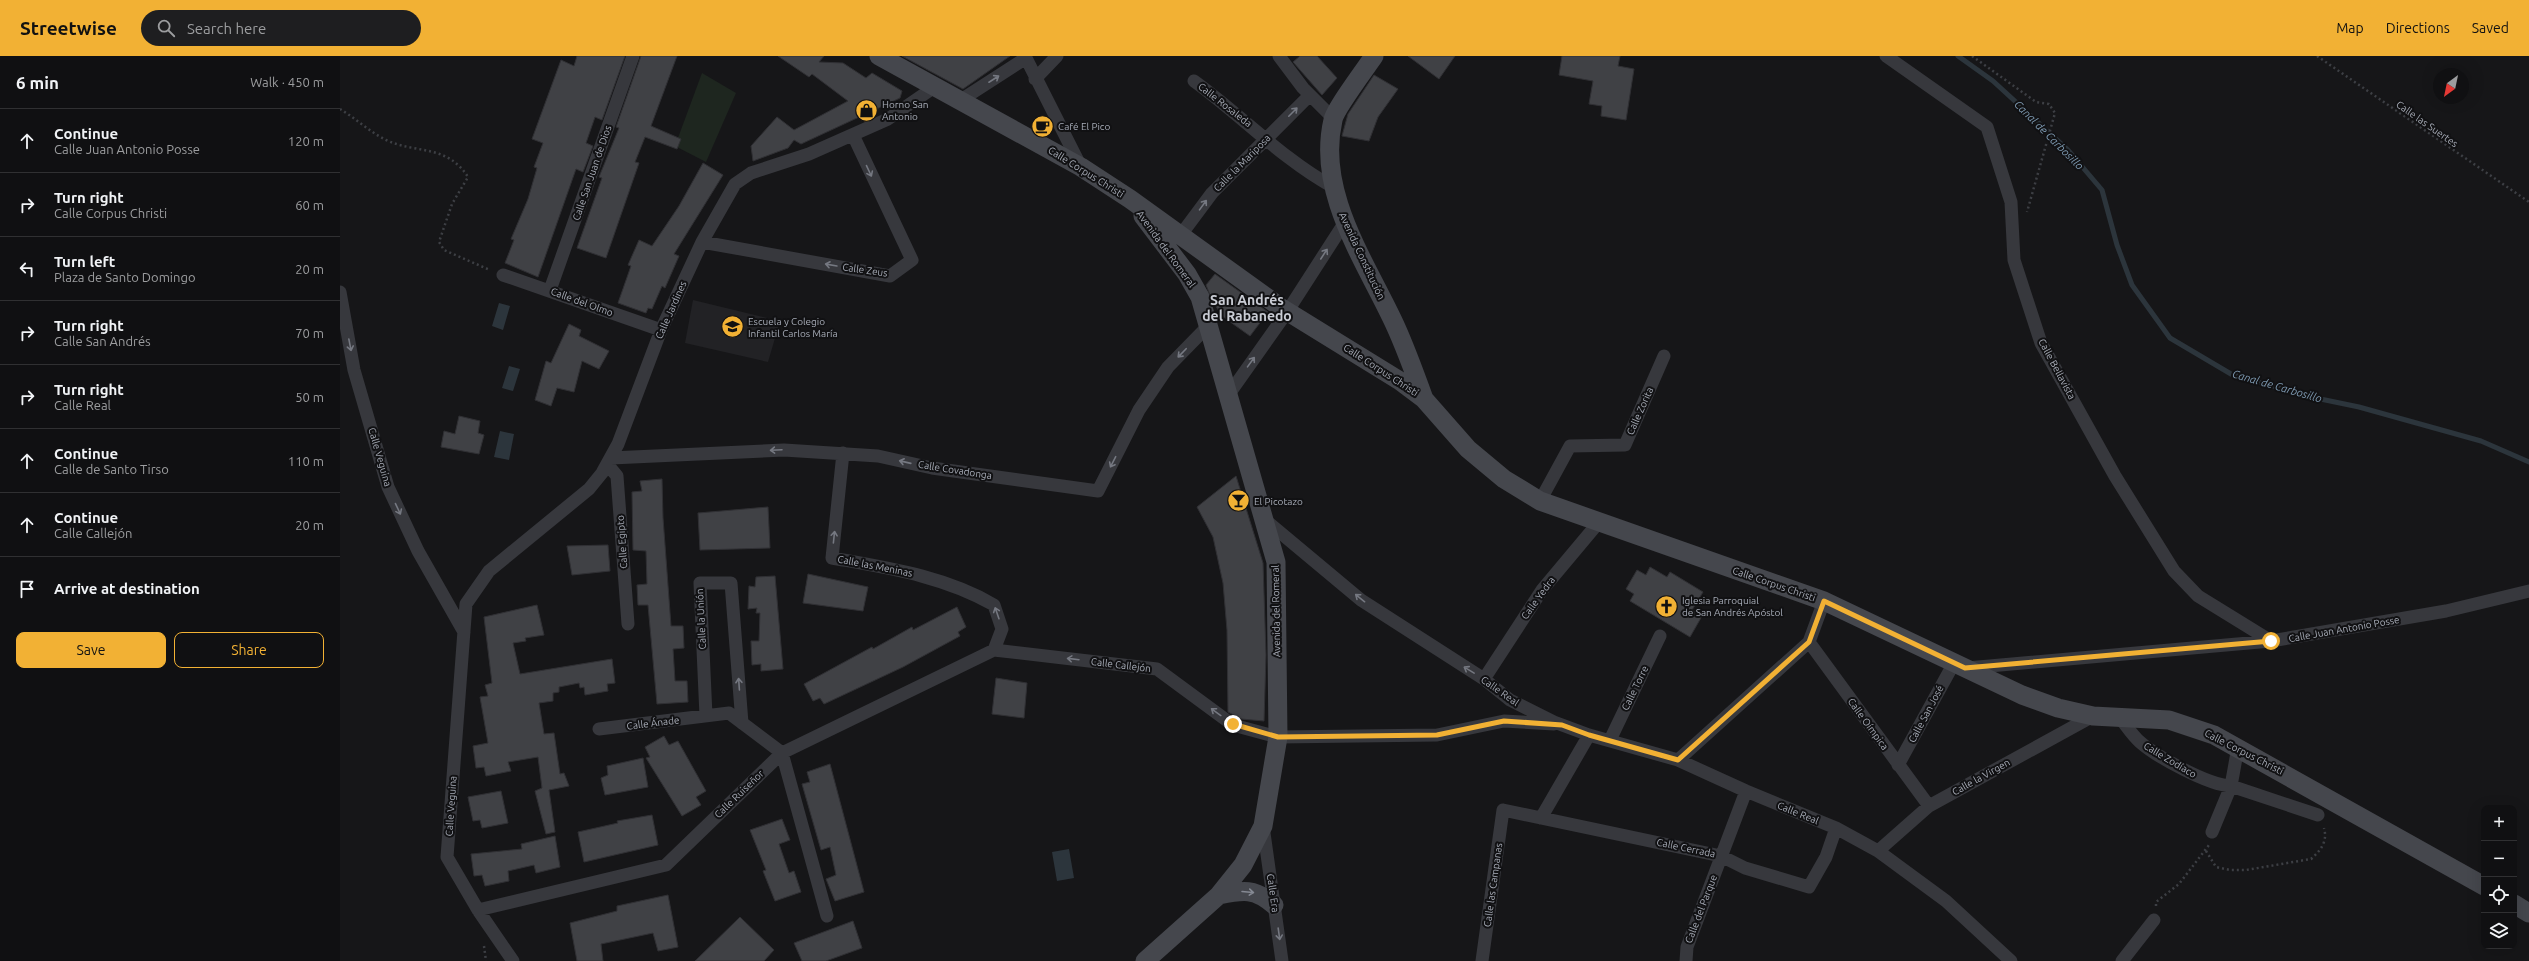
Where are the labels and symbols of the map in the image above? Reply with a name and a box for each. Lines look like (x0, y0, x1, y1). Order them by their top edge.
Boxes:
north arrow (2433, 68, 2469, 104)
one-way arrow (988, 75, 999, 83)
street label: Calle Rosaleda (1196, 81, 1254, 129)
shop icon: Horno San Antonio (853, 97, 879, 123)
water label: Canal de Carbosillo (2012, 98, 2086, 172)
place label: Horno San Antonio (882, 99, 929, 122)
street label: Calle las Suertes (2394, 99, 2460, 149)
one-way arrow (1288, 107, 1298, 116)
cafe icon: Café El Pico (1029, 113, 1055, 139)
place label: Café El Pico (1058, 121, 1110, 132)
street label: Calle San Juan de Dios (571, 124, 613, 222)
street label: Calle la Mariposa (1211, 132, 1273, 194)
street label: Calle Corpus Christi (1046, 144, 1126, 200)
one-way arrow (866, 164, 873, 176)
one-way arrow (1199, 200, 1207, 211)
street label: Avenida del Romeral (1134, 208, 1198, 290)
street label: Avenida Constitución (1337, 211, 1387, 301)
one-way arrow (1320, 249, 1329, 260)
one-way arrow (824, 261, 837, 269)
street label: Calle Zeus (842, 261, 888, 279)
street label: Calle Jardines (653, 279, 689, 341)
street label: Calle del Olmo (549, 286, 615, 318)
district label: San Andrés del Rabanedo (1202, 292, 1292, 324)
school or university icon: Escuela y Colegio Infantil Carlos María (720, 314, 746, 340)
place label: Escuela y Colegio Infantil Carlos María (748, 316, 838, 339)
street label: Calle Bellavista (2036, 337, 2078, 401)
one-way arrow (346, 338, 354, 351)
street label: Calle Corpus Christi (1342, 342, 1420, 398)
one-way arrow (1177, 348, 1187, 358)
one-way arrow (1247, 357, 1255, 368)
water label: Canal de Carbosillo (2231, 367, 2323, 405)
street label: Calle Zorita (1625, 385, 1655, 437)
street label: Calle Veguina (366, 426, 394, 488)
one-way arrow (770, 446, 783, 454)
one-way arrow (1109, 456, 1116, 468)
one-way arrow (899, 457, 912, 465)
street label: Calle Covadonga (917, 459, 993, 481)
bar icon: El Picotazo (1225, 488, 1251, 514)
place label: El Picotazo (1254, 496, 1303, 507)
one-way arrow (395, 503, 402, 515)
street label: Calle Egipto (615, 515, 629, 569)
one-way arrow (830, 531, 838, 544)
street label: Calle las Meninas (837, 553, 913, 579)
street label: Avenida del Romeral (1270, 564, 1282, 657)
street label: Calle Corpus Christi (1731, 565, 1817, 603)
street label: Calle Yedra (1519, 575, 1557, 621)
street label: Calle la Unión (694, 588, 708, 650)
church icon: Iglesia Parroquial de San Andrés Apóstol (1653, 593, 1679, 619)
one-way arrow (1355, 594, 1366, 603)
place label: Iglesia Parroquial de San Andrés Apóstol (1682, 595, 1783, 618)
one-way arrow (992, 608, 1000, 620)
street label: Calle Juan Antonio Posse (2288, 614, 2400, 644)
route start (2262, 632, 2280, 650)
one-way arrow (1067, 656, 1080, 663)
street label: Calle Callejón (1090, 656, 1152, 674)
street label: Calle Torre (1619, 664, 1651, 712)
one-way arrow (1463, 665, 1475, 673)
street label: Calle Real (1479, 674, 1521, 708)
one-way arrow (735, 678, 742, 691)
street label: Calle San José (1906, 683, 1946, 745)
street label: Calle Oímpica (1846, 696, 1890, 752)
one-way arrow (1211, 708, 1222, 716)
street label: Calle Ánade (626, 713, 680, 732)
route end (1224, 715, 1242, 733)
street label: Calle Corpus Christi (2203, 727, 2285, 777)
street label: Calle Zodíaco (2142, 740, 2199, 780)
street label: Calle la Virgen (1950, 757, 2012, 797)
street label: Calle Ruiseñor (712, 768, 766, 820)
street label: Calle Veguina (443, 775, 459, 837)
street label: Calle Real (1776, 800, 1821, 826)
street label: Calle Cerrada (1656, 836, 1716, 860)
street label: Calle las Campanas (1482, 842, 1504, 928)
street label: Calle Era (1265, 873, 1281, 913)
street label: Calle del Parque (1683, 873, 1719, 945)
one-way arrow (1241, 889, 1254, 896)
one-way arrow (1275, 927, 1282, 940)

